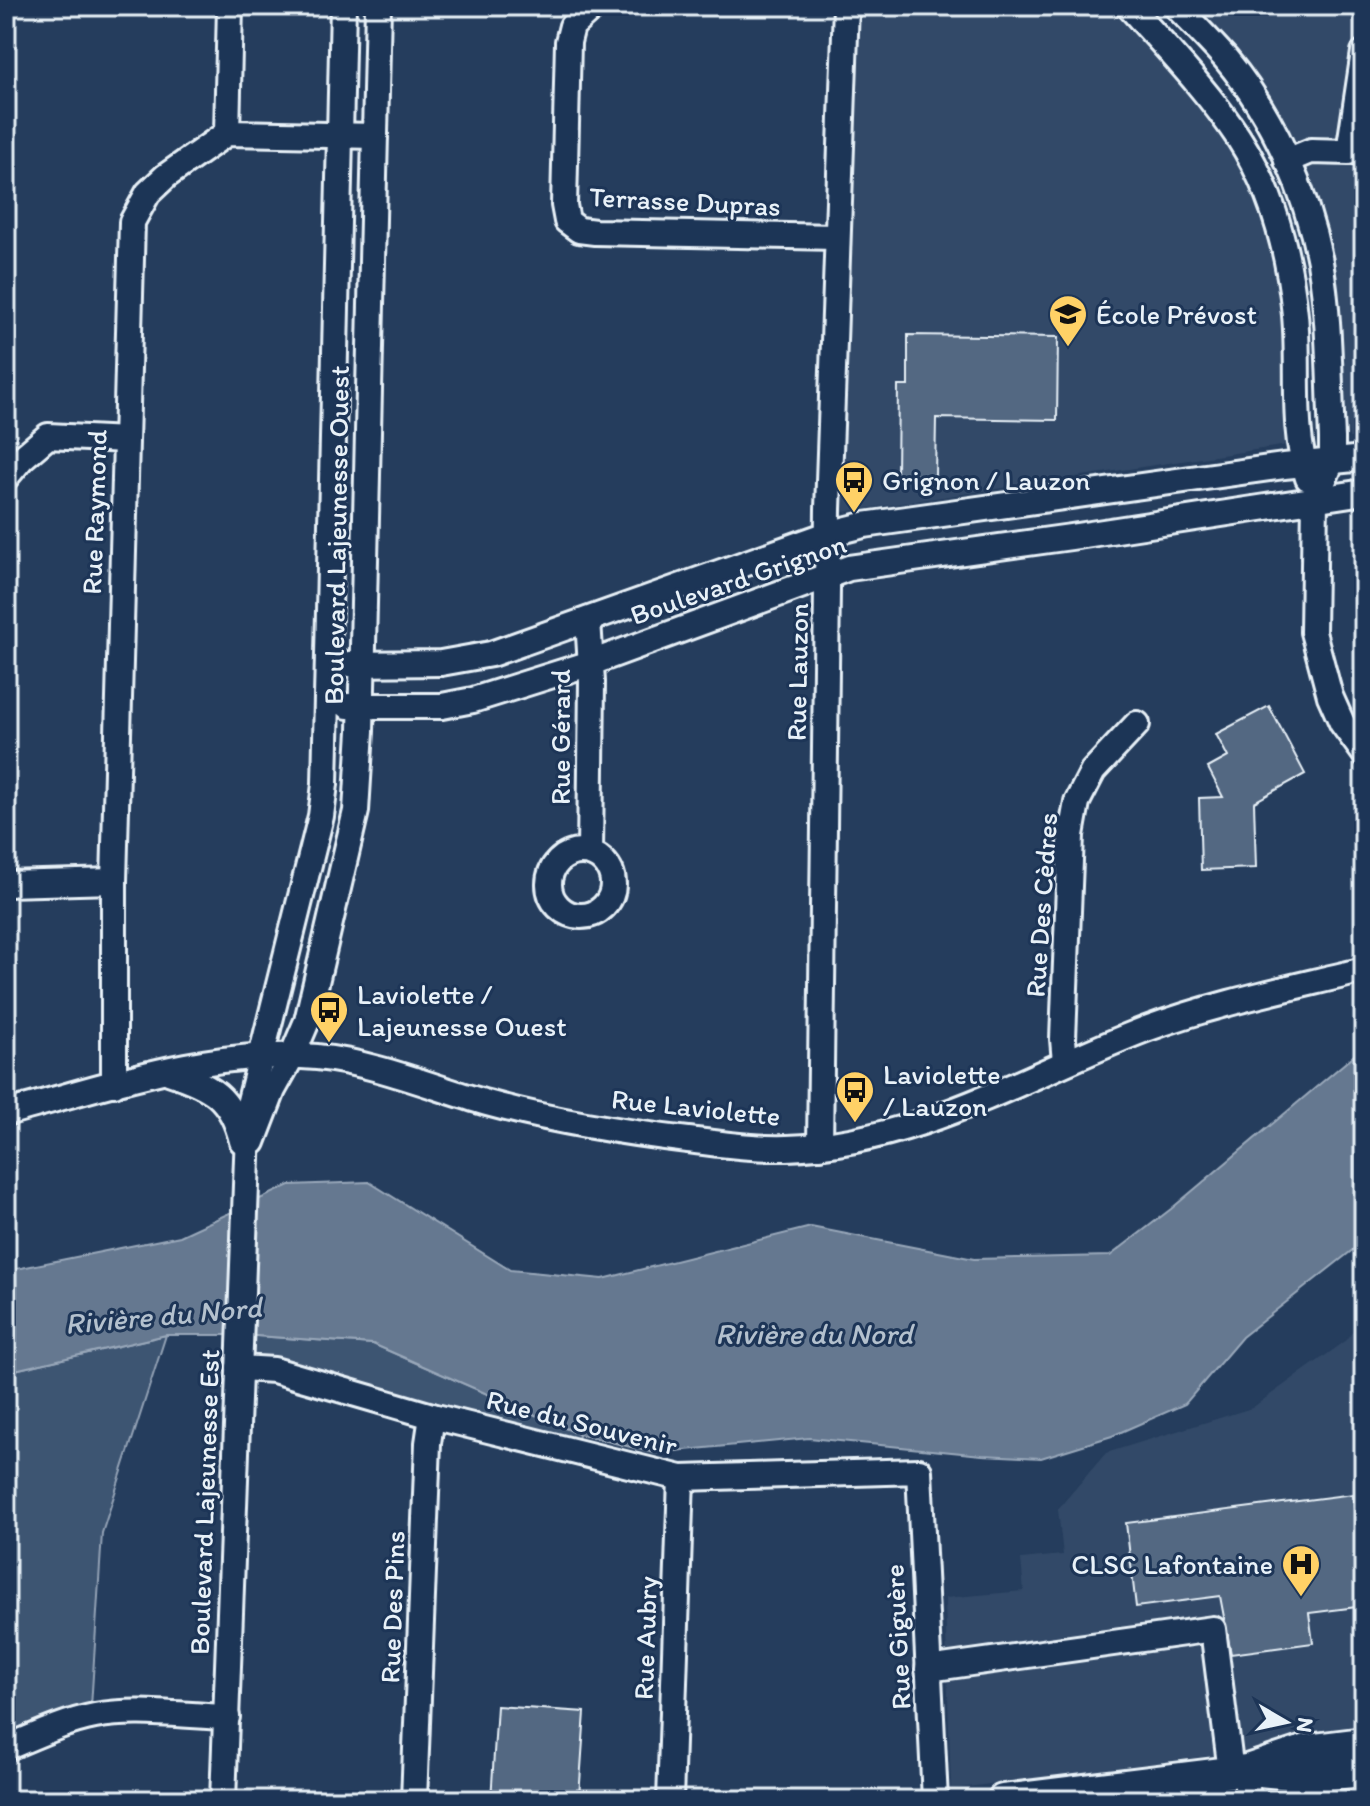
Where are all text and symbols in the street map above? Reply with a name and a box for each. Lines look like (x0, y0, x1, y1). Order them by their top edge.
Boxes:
street label: Terrasse Dupras (588, 179, 782, 223)
school or university icon: École Prévost (1047, 293, 1089, 348)
place label: École Prévost (1096, 297, 1257, 331)
street label: Boulevard Lajeunesse Ouest (316, 365, 356, 705)
street label: Rue Raymond (74, 428, 114, 595)
bus stop icon: Grignon / Lauzon (833, 459, 875, 514)
place label: Grignon / Lauzon (882, 463, 1090, 497)
street label: Boulevard Grignon (626, 526, 850, 632)
street label: Rue Lauzon (779, 602, 815, 741)
street label: Rue Gérard (543, 669, 577, 805)
street label: Rue Des Cèdres (1018, 811, 1064, 999)
place label: Laviolette / Lajeunesse Ouest (357, 977, 567, 1043)
bus stop icon: Laviolette / Lajeunesse Ouest (308, 989, 350, 1044)
place label: Laviolette / Lauzon (883, 1057, 1000, 1123)
bus stop icon: Laviolette / Lauzon (834, 1069, 876, 1124)
street label: Rue Laviolette (610, 1081, 782, 1133)
water label: Rivière du Nord (63, 1288, 266, 1342)
water label: Rivière du Nord (715, 1315, 916, 1352)
street label: Boulevard Lajeunesse Est (182, 1349, 226, 1655)
street label: Rue du Souvenir (483, 1382, 681, 1462)
street label: Rue Des Pins (372, 1530, 412, 1684)
hospital icon: CLSC Lafontaine (1280, 1543, 1322, 1598)
place label: CLSC Lafontaine (1071, 1547, 1273, 1581)
street label: Rue Giguère (876, 1563, 918, 1711)
street label: Rue Aubry (626, 1576, 664, 1700)
north arrow (1246, 1682, 1326, 1762)
text: N (1291, 1716, 1320, 1735)

